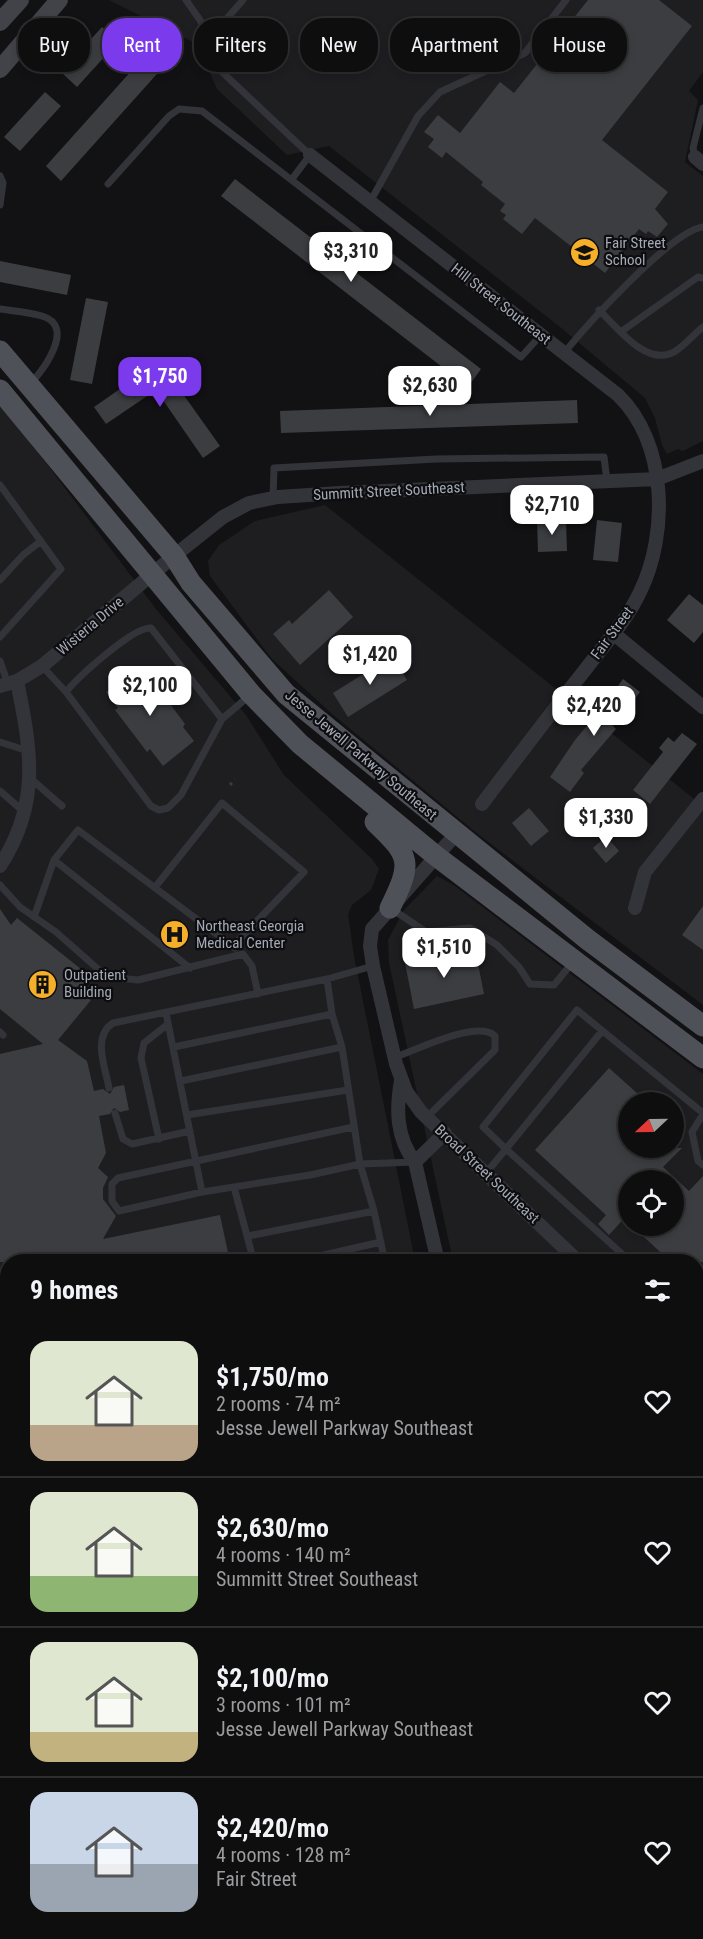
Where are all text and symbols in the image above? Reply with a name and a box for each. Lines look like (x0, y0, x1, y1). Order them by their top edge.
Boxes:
chip: Buy (18, 18, 90, 72)
chip: Rent (102, 18, 182, 72)
chip: Filters (194, 18, 288, 72)
chip: New (300, 18, 378, 72)
chip: Apartment (390, 18, 520, 72)
chip: House (532, 18, 627, 72)
pin: $3,310 (302, 232, 400, 283)
place label: Fair Street School (605, 234, 666, 269)
school or university icon: Fair Street School (568, 236, 600, 268)
text: $3,310 (323, 239, 379, 263)
street label: Hill Street Southeast (448, 260, 554, 348)
pin: $1,750 (111, 357, 209, 408)
text: $1,750 (132, 364, 188, 388)
pin: $2,630 (381, 366, 479, 417)
text: $2,630 (402, 373, 458, 397)
street label: Summitt Street Southeast (313, 478, 465, 504)
pin: $2,710 (503, 485, 601, 536)
text: $2,710 (524, 492, 580, 516)
street label: Wisteria Drive (53, 593, 127, 659)
street label: Fair Street (587, 603, 637, 663)
pin: $1,420 (321, 635, 419, 686)
text: $1,420 (342, 642, 398, 666)
pin: $2,100 (101, 666, 199, 717)
text: $2,100 (122, 673, 178, 697)
street label: Jesse Jewell Parkway Southeast (281, 686, 441, 824)
pin: $2,420 (545, 686, 643, 737)
text: $2,420 (566, 693, 622, 717)
pin: $1,330 (557, 798, 655, 849)
text: $1,330 (578, 805, 634, 829)
place label: Northeast Georgia Medical Center (196, 917, 304, 952)
hospital icon: Northeast Georgia Medical Center (159, 919, 191, 951)
pin: $1,510 (395, 928, 493, 979)
text: $1,510 (416, 935, 472, 959)
place label: Outpatient Building (64, 966, 126, 1001)
building icon: Outpatient Building (27, 968, 59, 1000)
north arrow (618, 1092, 684, 1158)
map controls (618, 1092, 684, 1236)
street label: Broad Street Southeast (431, 1121, 543, 1227)
button: locate (618, 1170, 684, 1236)
icon: filters (641, 1274, 674, 1307)
text: 9 homes (30, 1275, 118, 1305)
text: $1,750/mo (216, 1362, 329, 1392)
icon: home (78, 1365, 150, 1437)
icon: heart (641, 1385, 674, 1418)
text: 2 rooms · 74 m² (216, 1392, 341, 1416)
text: Jesse Jewell Parkway Southeast (216, 1416, 473, 1440)
text: $2,630/mo (216, 1513, 329, 1543)
icon: home (78, 1516, 150, 1588)
icon: heart (641, 1536, 674, 1569)
text: 4 rooms · 140 m² (216, 1543, 351, 1567)
text: Summitt Street Southeast (216, 1567, 418, 1591)
text: $2,100/mo (216, 1663, 329, 1693)
icon: home (78, 1666, 150, 1738)
icon: heart (641, 1686, 674, 1719)
text: 3 rooms · 101 m² (216, 1693, 351, 1717)
text: Jesse Jewell Parkway Southeast (216, 1717, 473, 1741)
text: $2,420/mo (216, 1813, 329, 1843)
icon: home (78, 1816, 150, 1888)
icon: heart (641, 1836, 674, 1869)
text: 4 rooms · 128 m² (216, 1843, 351, 1867)
text: Fair Street (216, 1867, 297, 1891)

